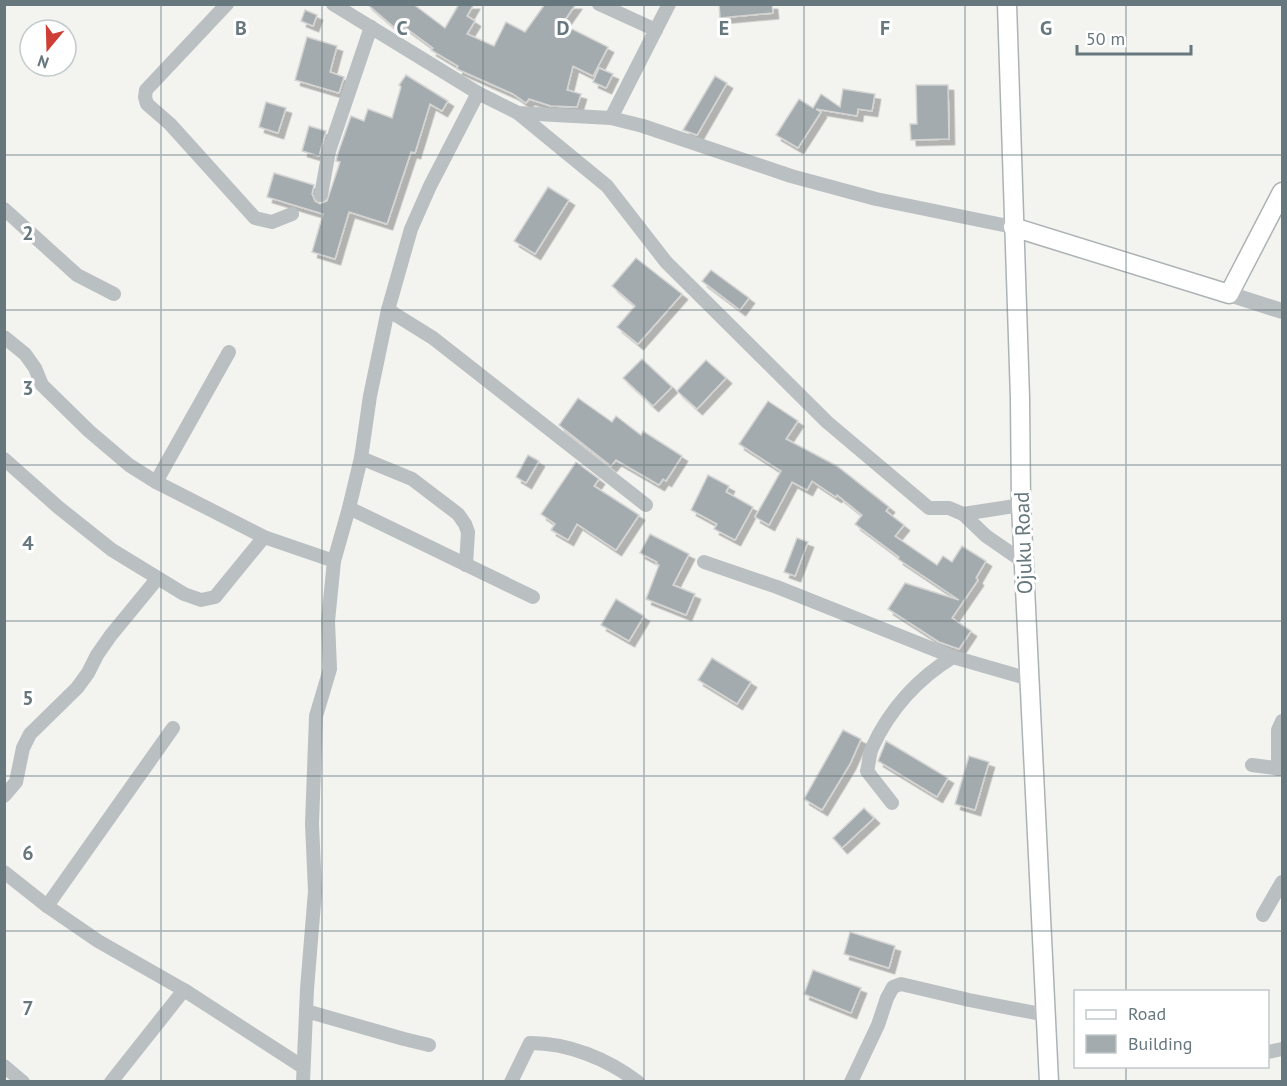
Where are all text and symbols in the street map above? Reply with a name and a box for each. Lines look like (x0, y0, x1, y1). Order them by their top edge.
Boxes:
text: B (235, 15, 247, 41)
text: C (396, 15, 408, 41)
text: D (557, 15, 570, 41)
text: E (719, 15, 729, 41)
text: F (880, 15, 890, 41)
text: G (1040, 15, 1052, 41)
north arrow (18, 18, 78, 78)
scale bar (1077, 18, 1191, 56)
text: 50 m (1086, 27, 1125, 50)
text: N (35, 51, 51, 73)
text: 2 (22, 220, 34, 246)
text: 3 (22, 375, 34, 401)
street label: Ojuku Road (1008, 491, 1038, 595)
text: 4 (22, 530, 34, 556)
text: 5 (22, 685, 34, 711)
text: 6 (22, 840, 34, 866)
legend (1074, 990, 1269, 1068)
text: 7 (22, 995, 34, 1021)
text: Road (1128, 1002, 1166, 1025)
text: Building (1128, 1032, 1192, 1055)

